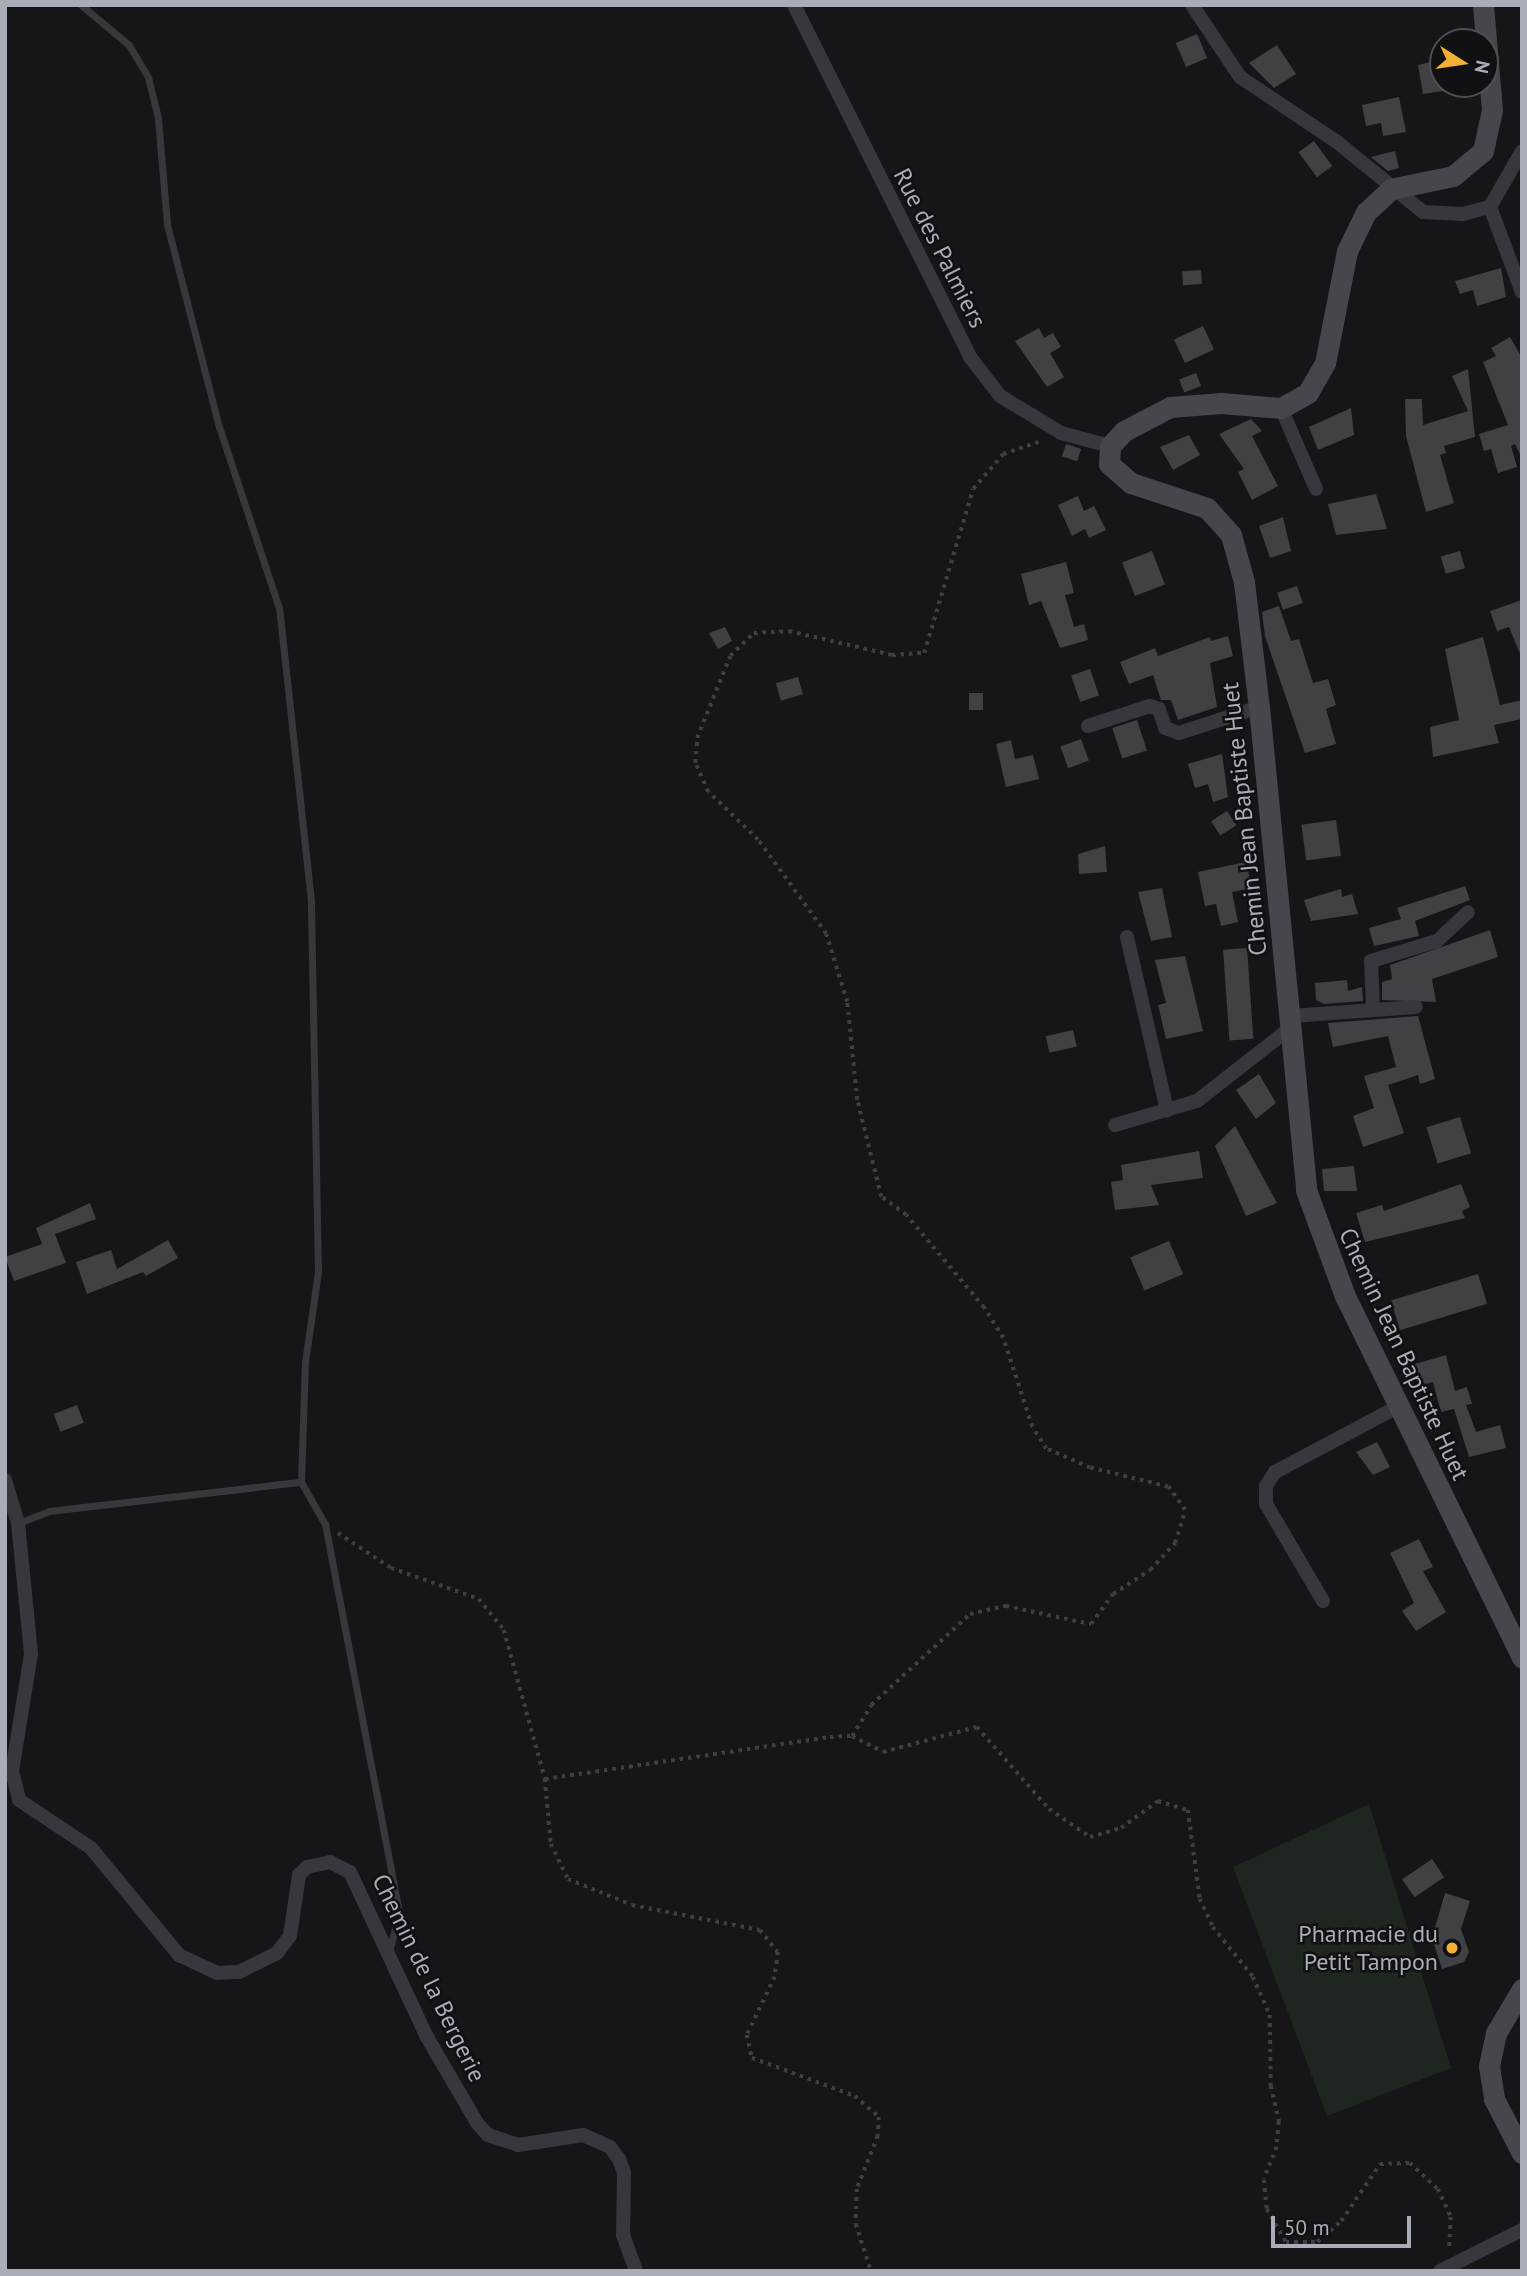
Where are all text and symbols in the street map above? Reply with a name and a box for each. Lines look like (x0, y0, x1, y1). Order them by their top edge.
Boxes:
north arrow (1429, 28, 1499, 98)
text: N (1470, 58, 1496, 76)
street label: Rue des Palmiers (887, 163, 993, 333)
street label: Chemin Jean Baptiste Huet (1215, 681, 1273, 957)
street label: Chemin Jean Baptiste Huet (1333, 1224, 1475, 1484)
street label: Chemin de la Bergerie (366, 1869, 492, 2087)
place label: Pharmacie du Petit Tampon (1298, 1920, 1438, 1976)
marker: Pharmacie du Petit Tampon (1444, 1940, 1460, 1956)
scale bar (1275, 2202, 1415, 2246)
text: 50 m (1284, 2214, 1330, 2241)

